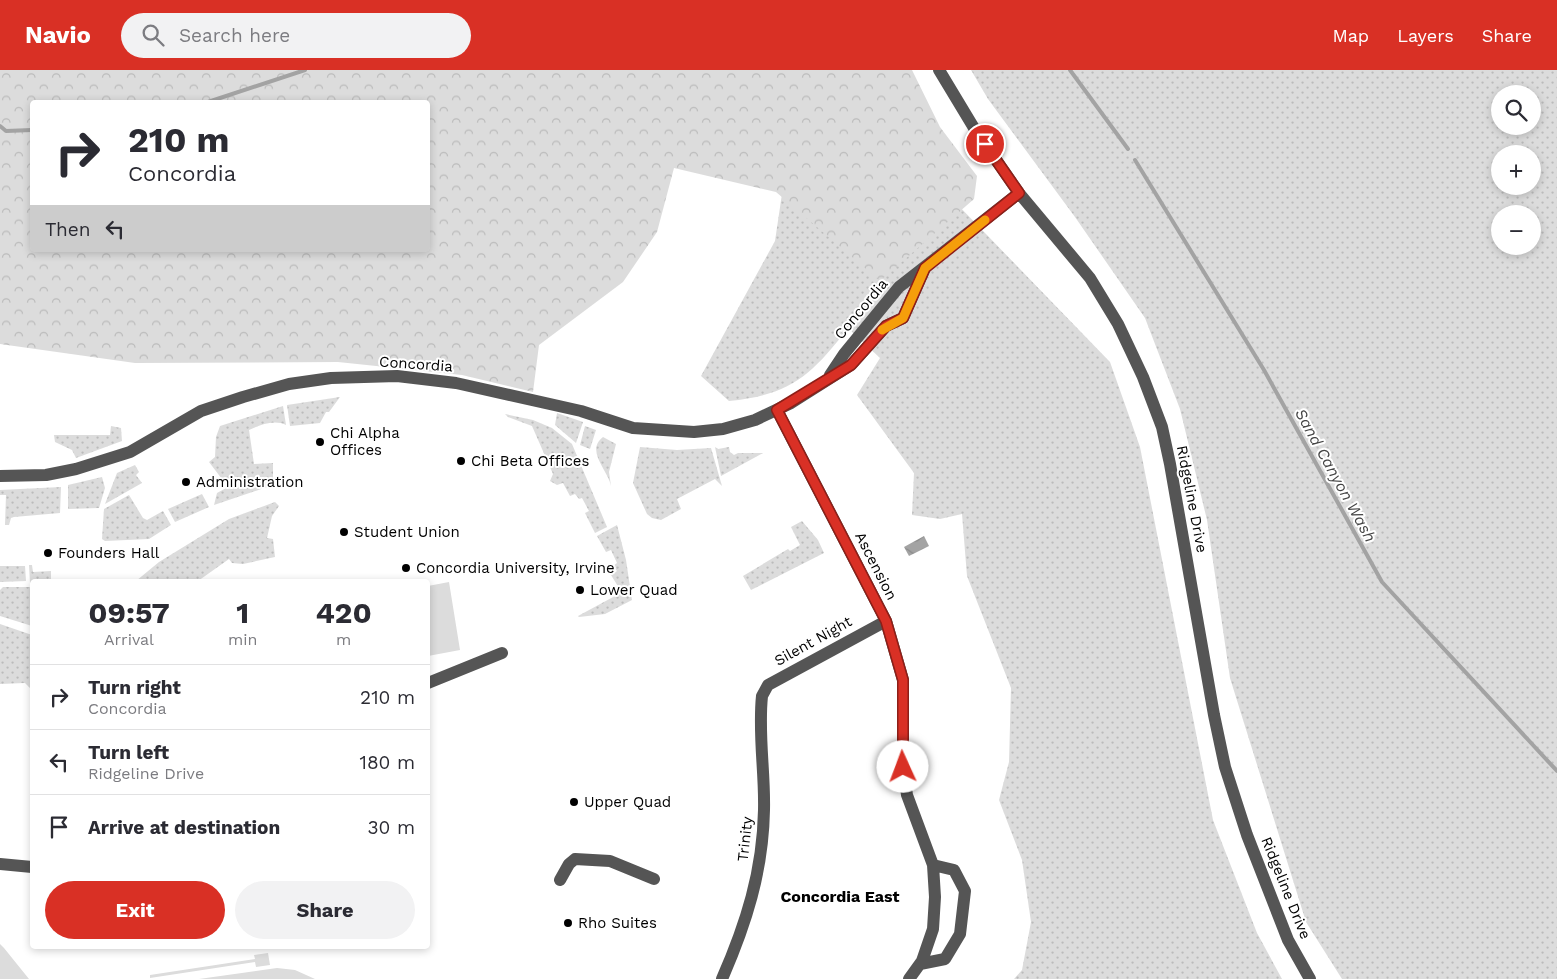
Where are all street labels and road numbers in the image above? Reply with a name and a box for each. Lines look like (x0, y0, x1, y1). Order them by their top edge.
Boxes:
street label: Concordia (830, 275, 892, 343)
street label: Concordia (379, 352, 454, 376)
street label: Ridgeline Drive (1173, 444, 1211, 554)
street label: Ascension (851, 529, 901, 603)
street label: Silent Night (771, 612, 856, 670)
street label: Trinity (734, 815, 756, 863)
street label: Ridgeline Drive (1257, 834, 1315, 942)

